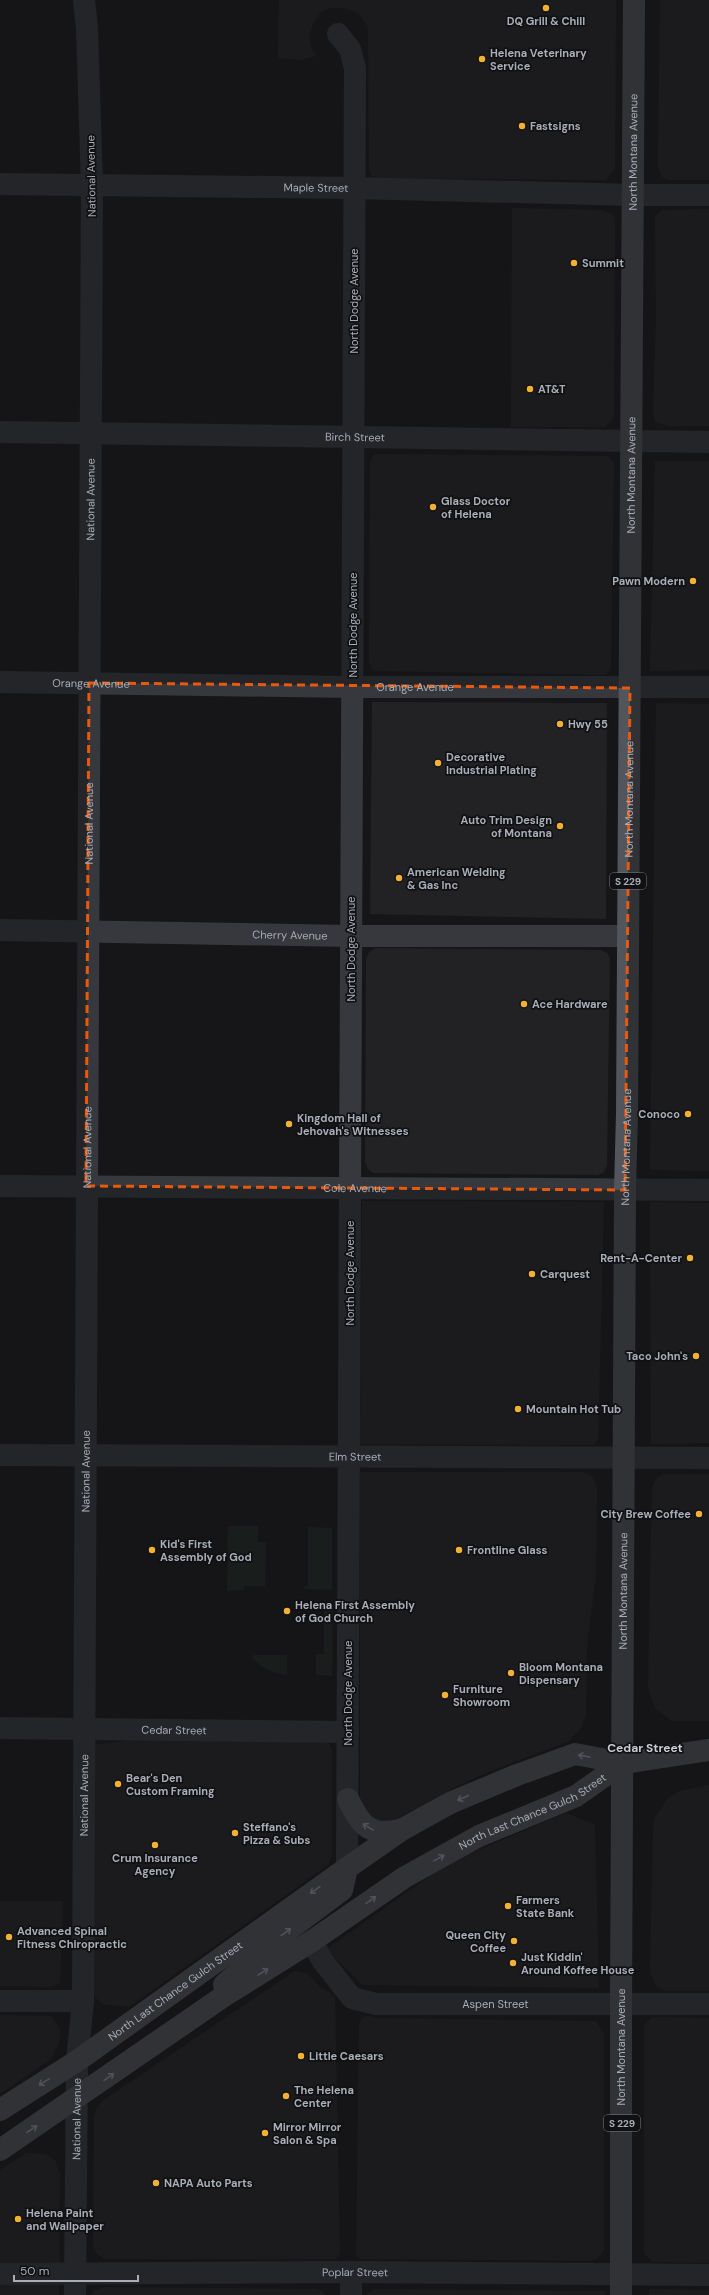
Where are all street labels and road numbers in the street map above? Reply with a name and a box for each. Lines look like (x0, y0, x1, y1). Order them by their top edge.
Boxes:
street label: North Montana Avenue (626, 94, 640, 211)
street label: National Avenue (83, 135, 99, 217)
street label: Maple Street (283, 180, 349, 195)
street label: North Dodge Avenue (347, 248, 361, 354)
street label: North Montana Avenue (624, 417, 638, 534)
street label: Birch Street (325, 430, 385, 444)
street label: National Avenue (83, 458, 98, 540)
street label: North Dodge Avenue (346, 572, 360, 678)
street label: Orange Avenue (52, 676, 130, 691)
street label: Orange Avenue (376, 680, 454, 694)
street label: North Montana Avenue (622, 741, 636, 858)
street label: National Avenue (82, 782, 96, 864)
road number: S 229 (610, 873, 646, 889)
street label: North Dodge Avenue (344, 896, 358, 1002)
street label: Cherry Avenue (252, 927, 328, 943)
street label: North Montana Avenue (618, 1089, 634, 1205)
street label: National Avenue (80, 1106, 94, 1188)
street label: Cole Avenue (323, 1181, 387, 1195)
street label: North Dodge Avenue (343, 1220, 357, 1326)
street label: National Avenue (78, 1430, 93, 1512)
street label: Elm Street (329, 1449, 381, 1464)
street label: North Montana Avenue (616, 1533, 630, 1649)
street label: North Dodge Avenue (341, 1640, 355, 1746)
street label: Cedar Street (141, 1723, 207, 1737)
street label: National Avenue (77, 1754, 91, 1836)
street label: North Last Chance Gulch Street (456, 1770, 609, 1853)
street label: North Last Chance Gulch Street (105, 1938, 245, 2044)
street label: North Montana Avenue (614, 1989, 628, 2105)
street label: Aspen Street (462, 1997, 529, 2011)
street label: National Avenue (69, 2078, 84, 2160)
road number: S 229 (604, 2115, 640, 2131)
street label: Poplar Street (322, 2265, 388, 2279)

